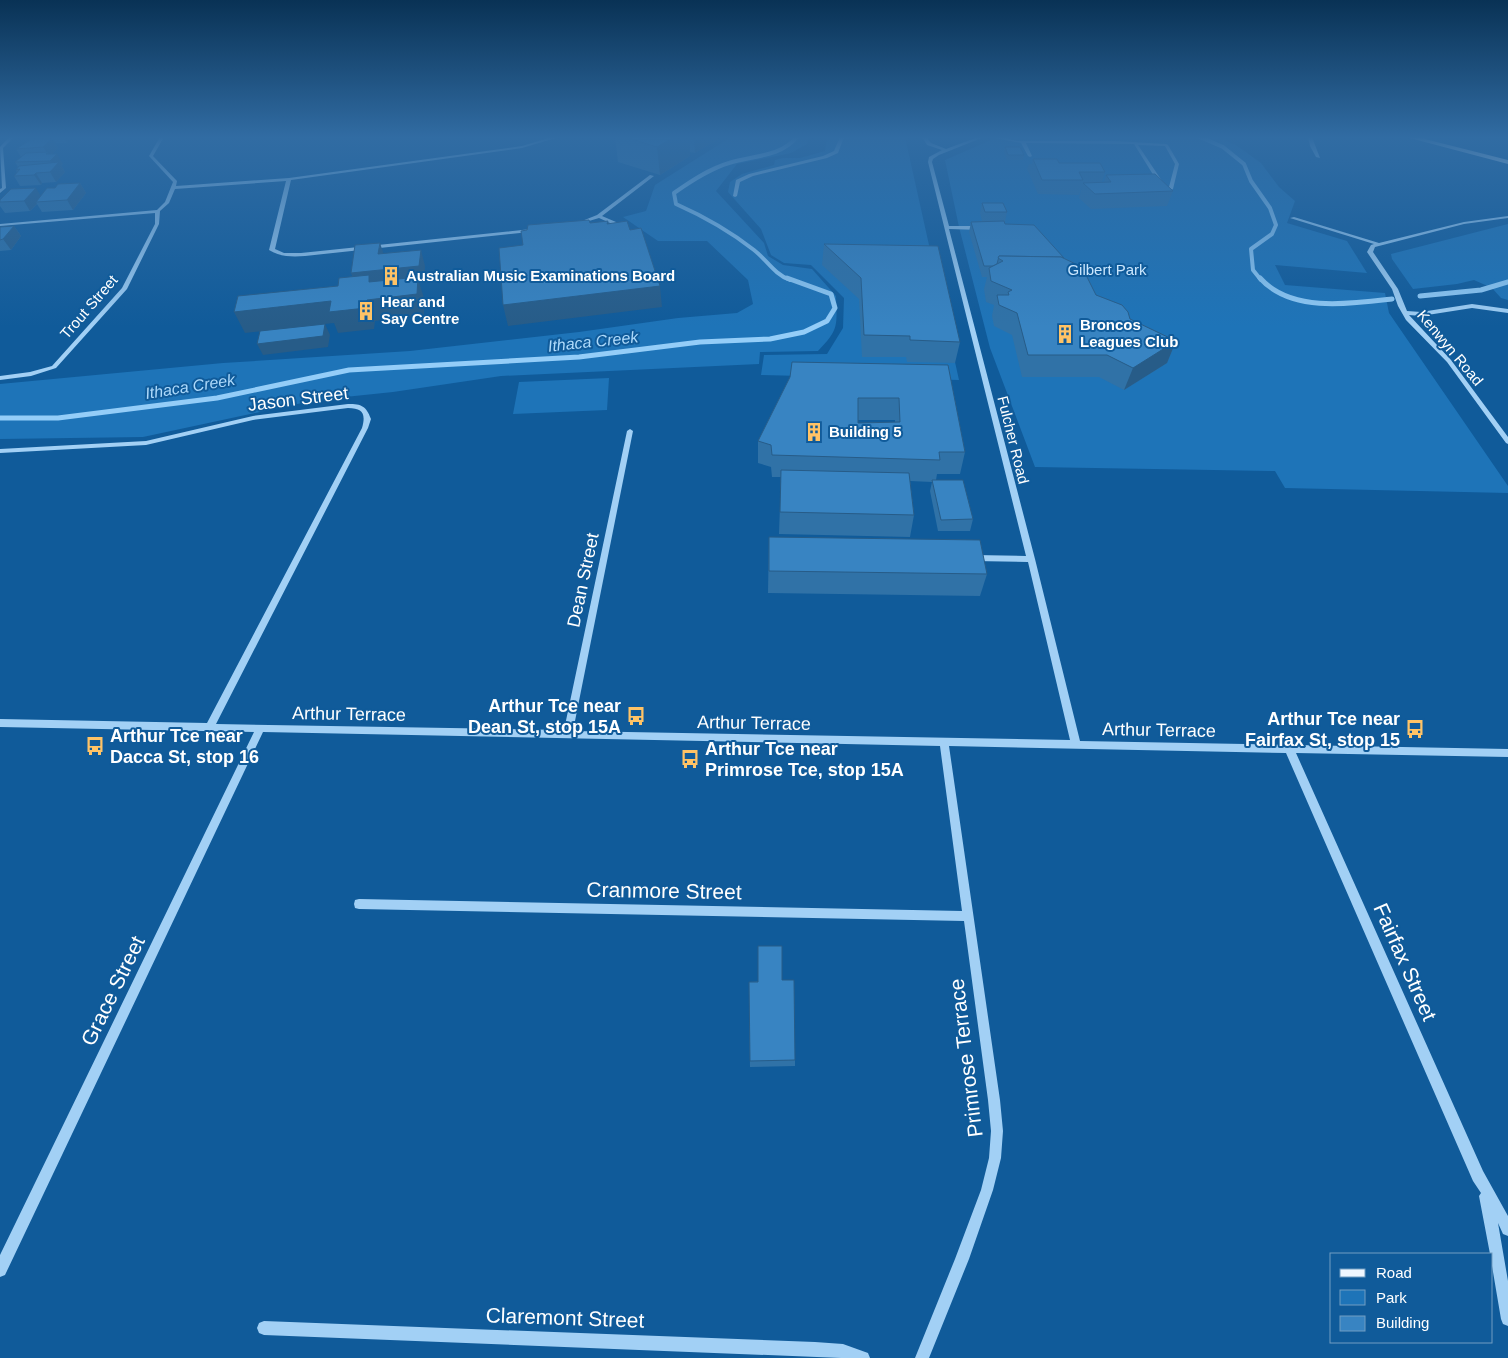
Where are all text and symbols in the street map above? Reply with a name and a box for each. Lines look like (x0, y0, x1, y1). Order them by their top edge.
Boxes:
park label: Gilbert Park (1067, 261, 1147, 278)
building icon: Australian Music Examinations Board (380, 265, 402, 287)
place label: Australian Music Examinations Board (406, 267, 675, 284)
street label: Trout Street (56, 271, 121, 342)
place label: Hear and Say Centre (381, 293, 459, 327)
building icon: Hear and Say Centre (355, 300, 377, 322)
street label: Kenwyn Road (1414, 306, 1487, 389)
place label: Broncos Leagues Club (1080, 316, 1178, 350)
building icon: Broncos Leagues Club (1054, 323, 1076, 345)
water label: Ithaca Creek (547, 328, 640, 355)
water label: Ithaca Creek (144, 371, 237, 402)
street label: Jason Street (247, 383, 349, 415)
street label: Fulcher Road (994, 394, 1033, 486)
building icon: Building 5 (803, 421, 825, 443)
place label: Building 5 (829, 423, 902, 440)
street label: Dean Street (563, 531, 603, 629)
place label: Arthur Tce near Dean St, stop 15A (468, 696, 621, 737)
street label: Arthur Terrace (292, 703, 406, 725)
bus stop icon: Arthur Tce near Dean St, stop 15A (625, 705, 647, 727)
place label: Arthur Tce near Fairfax St, stop 15 (1245, 709, 1400, 750)
street label: Arthur Terrace (697, 712, 811, 734)
bus stop icon: Arthur Tce near Fairfax St, stop 15 (1404, 718, 1426, 740)
street label: Arthur Terrace (1102, 719, 1216, 741)
place label: Arthur Tce near Dacca St, stop 16 (110, 726, 259, 767)
bus stop icon: Arthur Tce near Dacca St, stop 16 (84, 735, 106, 757)
place label: Arthur Tce near Primrose Tce, stop 15A (705, 739, 904, 780)
bus stop icon: Arthur Tce near Primrose Tce, stop 15A (679, 748, 701, 770)
street label: Cranmore Street (586, 878, 742, 903)
street label: Fairfax Street (1369, 900, 1442, 1024)
street label: Grace Street (76, 932, 149, 1049)
street label: Primrose Terrace (944, 978, 987, 1139)
legend (1330, 1253, 1493, 1343)
text: Road (1376, 1264, 1412, 1281)
text: Park (1376, 1289, 1407, 1306)
street label: Claremont Street (485, 1303, 645, 1332)
text: Building (1376, 1314, 1429, 1331)

